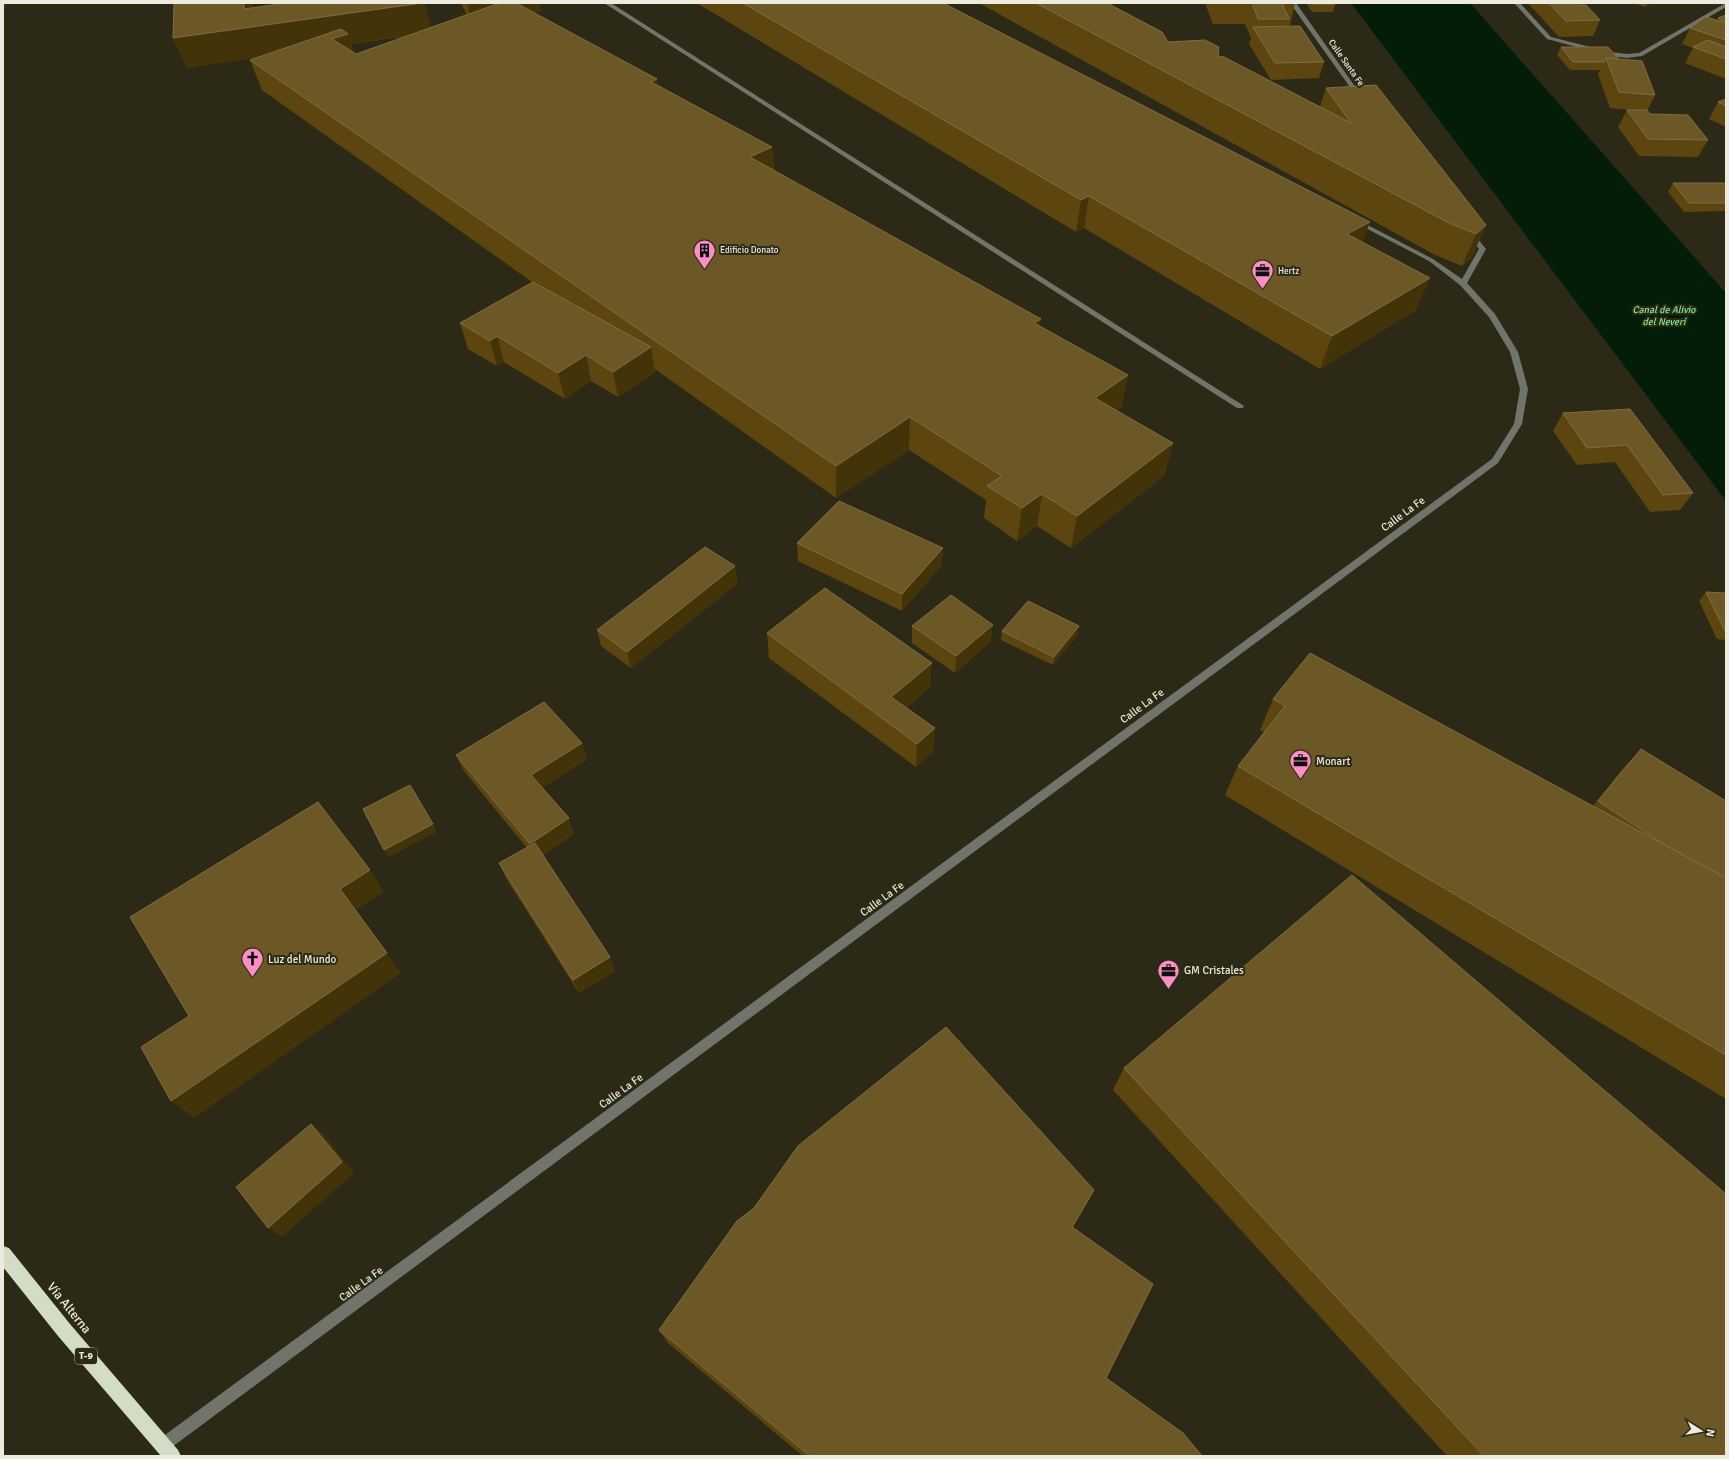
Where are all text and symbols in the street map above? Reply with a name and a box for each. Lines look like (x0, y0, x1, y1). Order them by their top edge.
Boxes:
street label: Calle Santa Fe (1326, 37, 1366, 89)
building icon: Edificio Donato (692, 237, 718, 270)
place label: Edificio Donato (720, 245, 779, 256)
office icon: Hertz (1249, 258, 1275, 291)
place label: Hertz (1278, 266, 1299, 277)
water label: Canal de Alivio del Neverí (1632, 304, 1696, 328)
street label: Calle La Fe (1379, 494, 1427, 534)
street label: Calle La Fe (1118, 686, 1166, 726)
office icon: Monart (1287, 748, 1313, 781)
place label: Monart (1316, 755, 1350, 768)
street label: Calle La Fe (858, 879, 906, 919)
church icon: Luz del Mundo (240, 946, 266, 979)
place label: Luz del Mundo (268, 953, 337, 966)
office icon: GM Cristales (1155, 957, 1181, 990)
place label: GM Cristales (1184, 964, 1244, 977)
street label: Calle La Fe (597, 1071, 645, 1111)
street label: Calle La Fe (337, 1264, 385, 1304)
street label: Vía Alterna (44, 1279, 94, 1337)
road number: T-9 (75, 1348, 97, 1364)
north arrow (1681, 1411, 1721, 1451)
text: N (1703, 1428, 1717, 1438)

